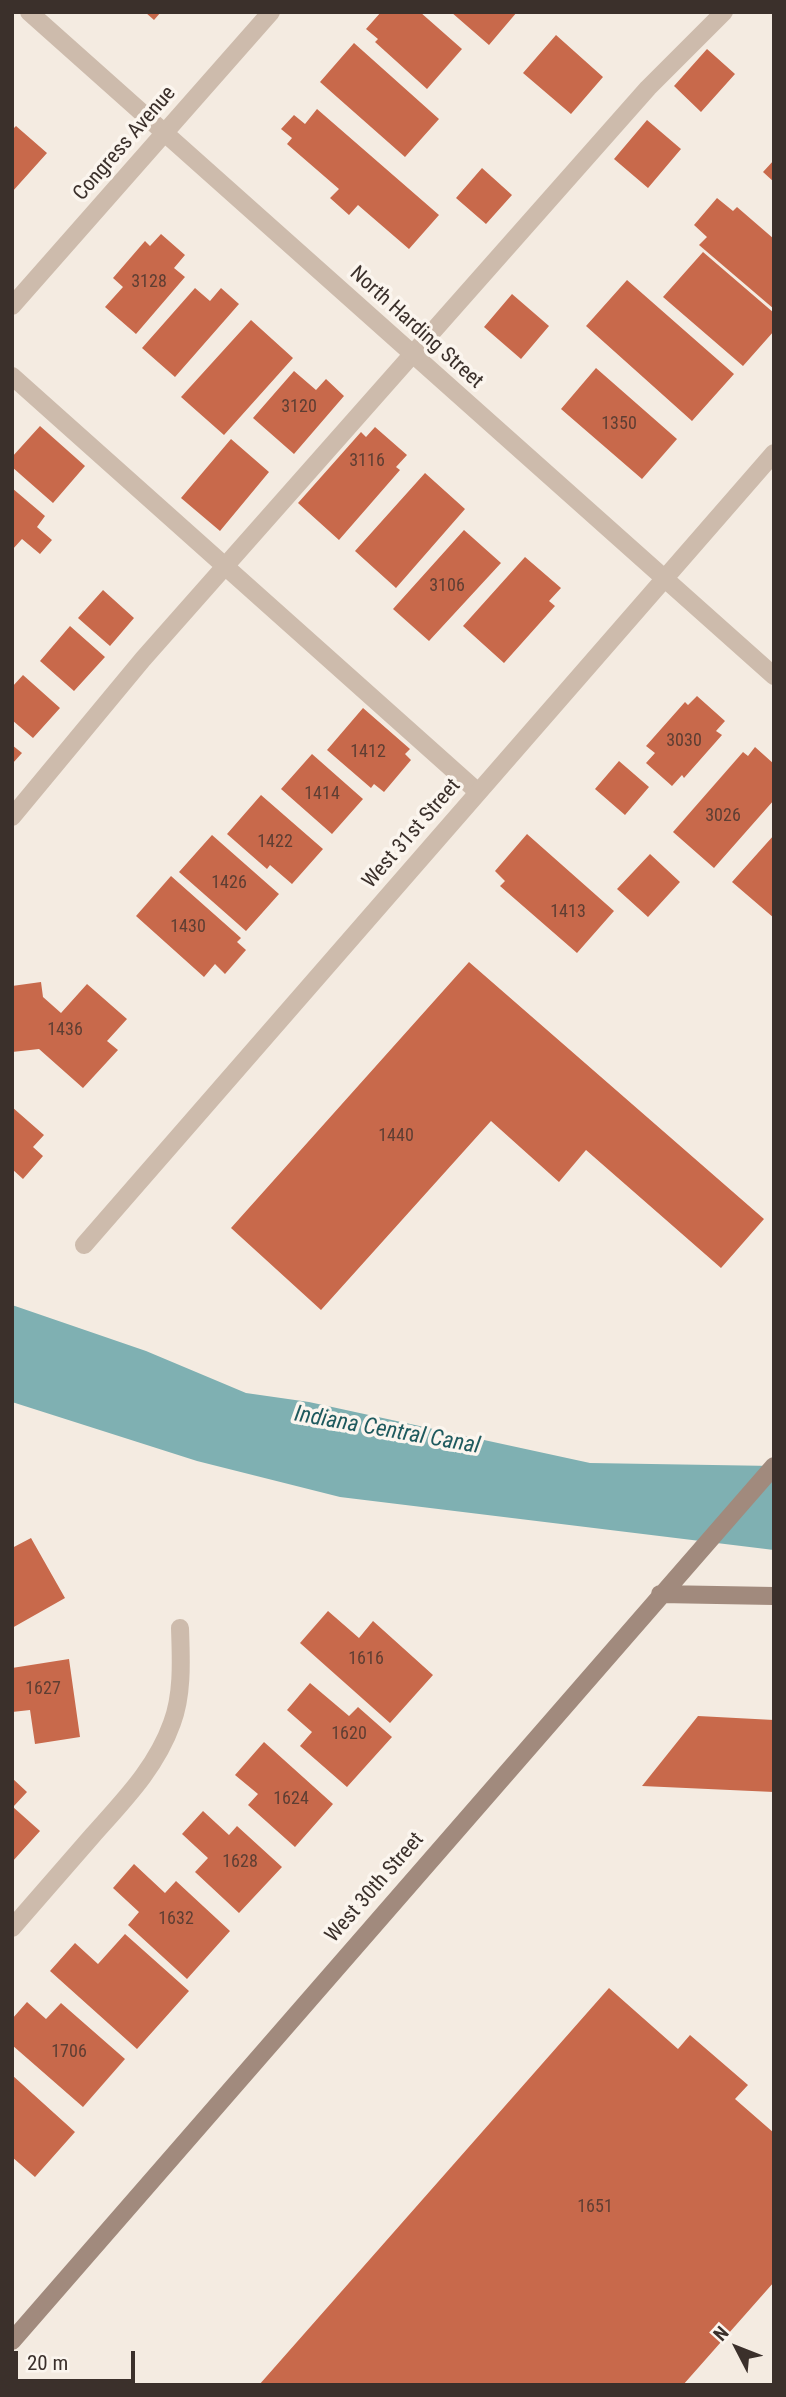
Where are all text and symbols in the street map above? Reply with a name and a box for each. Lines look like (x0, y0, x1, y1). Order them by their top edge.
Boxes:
street label: Congress Avenue (68, 82, 182, 206)
street label: North Harding Street (344, 262, 488, 394)
house number: 3128 (131, 271, 167, 293)
house number: 3120 (281, 396, 317, 418)
house number: 1350 (601, 413, 637, 435)
house number: 3116 (349, 450, 385, 472)
house number: 3106 (429, 575, 465, 597)
house number: 3030 (666, 730, 702, 752)
house number: 1412 (350, 741, 386, 763)
street label: West 31st Street (358, 774, 466, 894)
house number: 1414 (304, 783, 340, 805)
house number: 3026 (705, 805, 741, 827)
house number: 1422 (257, 831, 293, 853)
house number: 1426 (211, 872, 247, 894)
house number: 1413 (550, 901, 586, 923)
house number: 1430 (170, 916, 206, 938)
house number: 1436 (47, 1019, 83, 1041)
house number: 1440 (378, 1125, 414, 1147)
water label: Indiana Central Canal (292, 1401, 482, 1461)
house number: 1616 (348, 1648, 384, 1670)
house number: 1627 (25, 1678, 61, 1700)
house number: 1620 (331, 1723, 367, 1745)
house number: 1624 (273, 1788, 309, 1810)
street label: West 30th Street (320, 1828, 430, 1948)
house number: 1628 (222, 1851, 258, 1873)
house number: 1632 (158, 1908, 194, 1930)
house number: 1706 (51, 2041, 87, 2063)
house number: 1651 (577, 2196, 613, 2218)
north arrow (702, 2313, 772, 2383)
text: N (709, 2322, 733, 2346)
scale bar (18, 2338, 138, 2382)
text: 20 m (27, 2351, 68, 2375)

